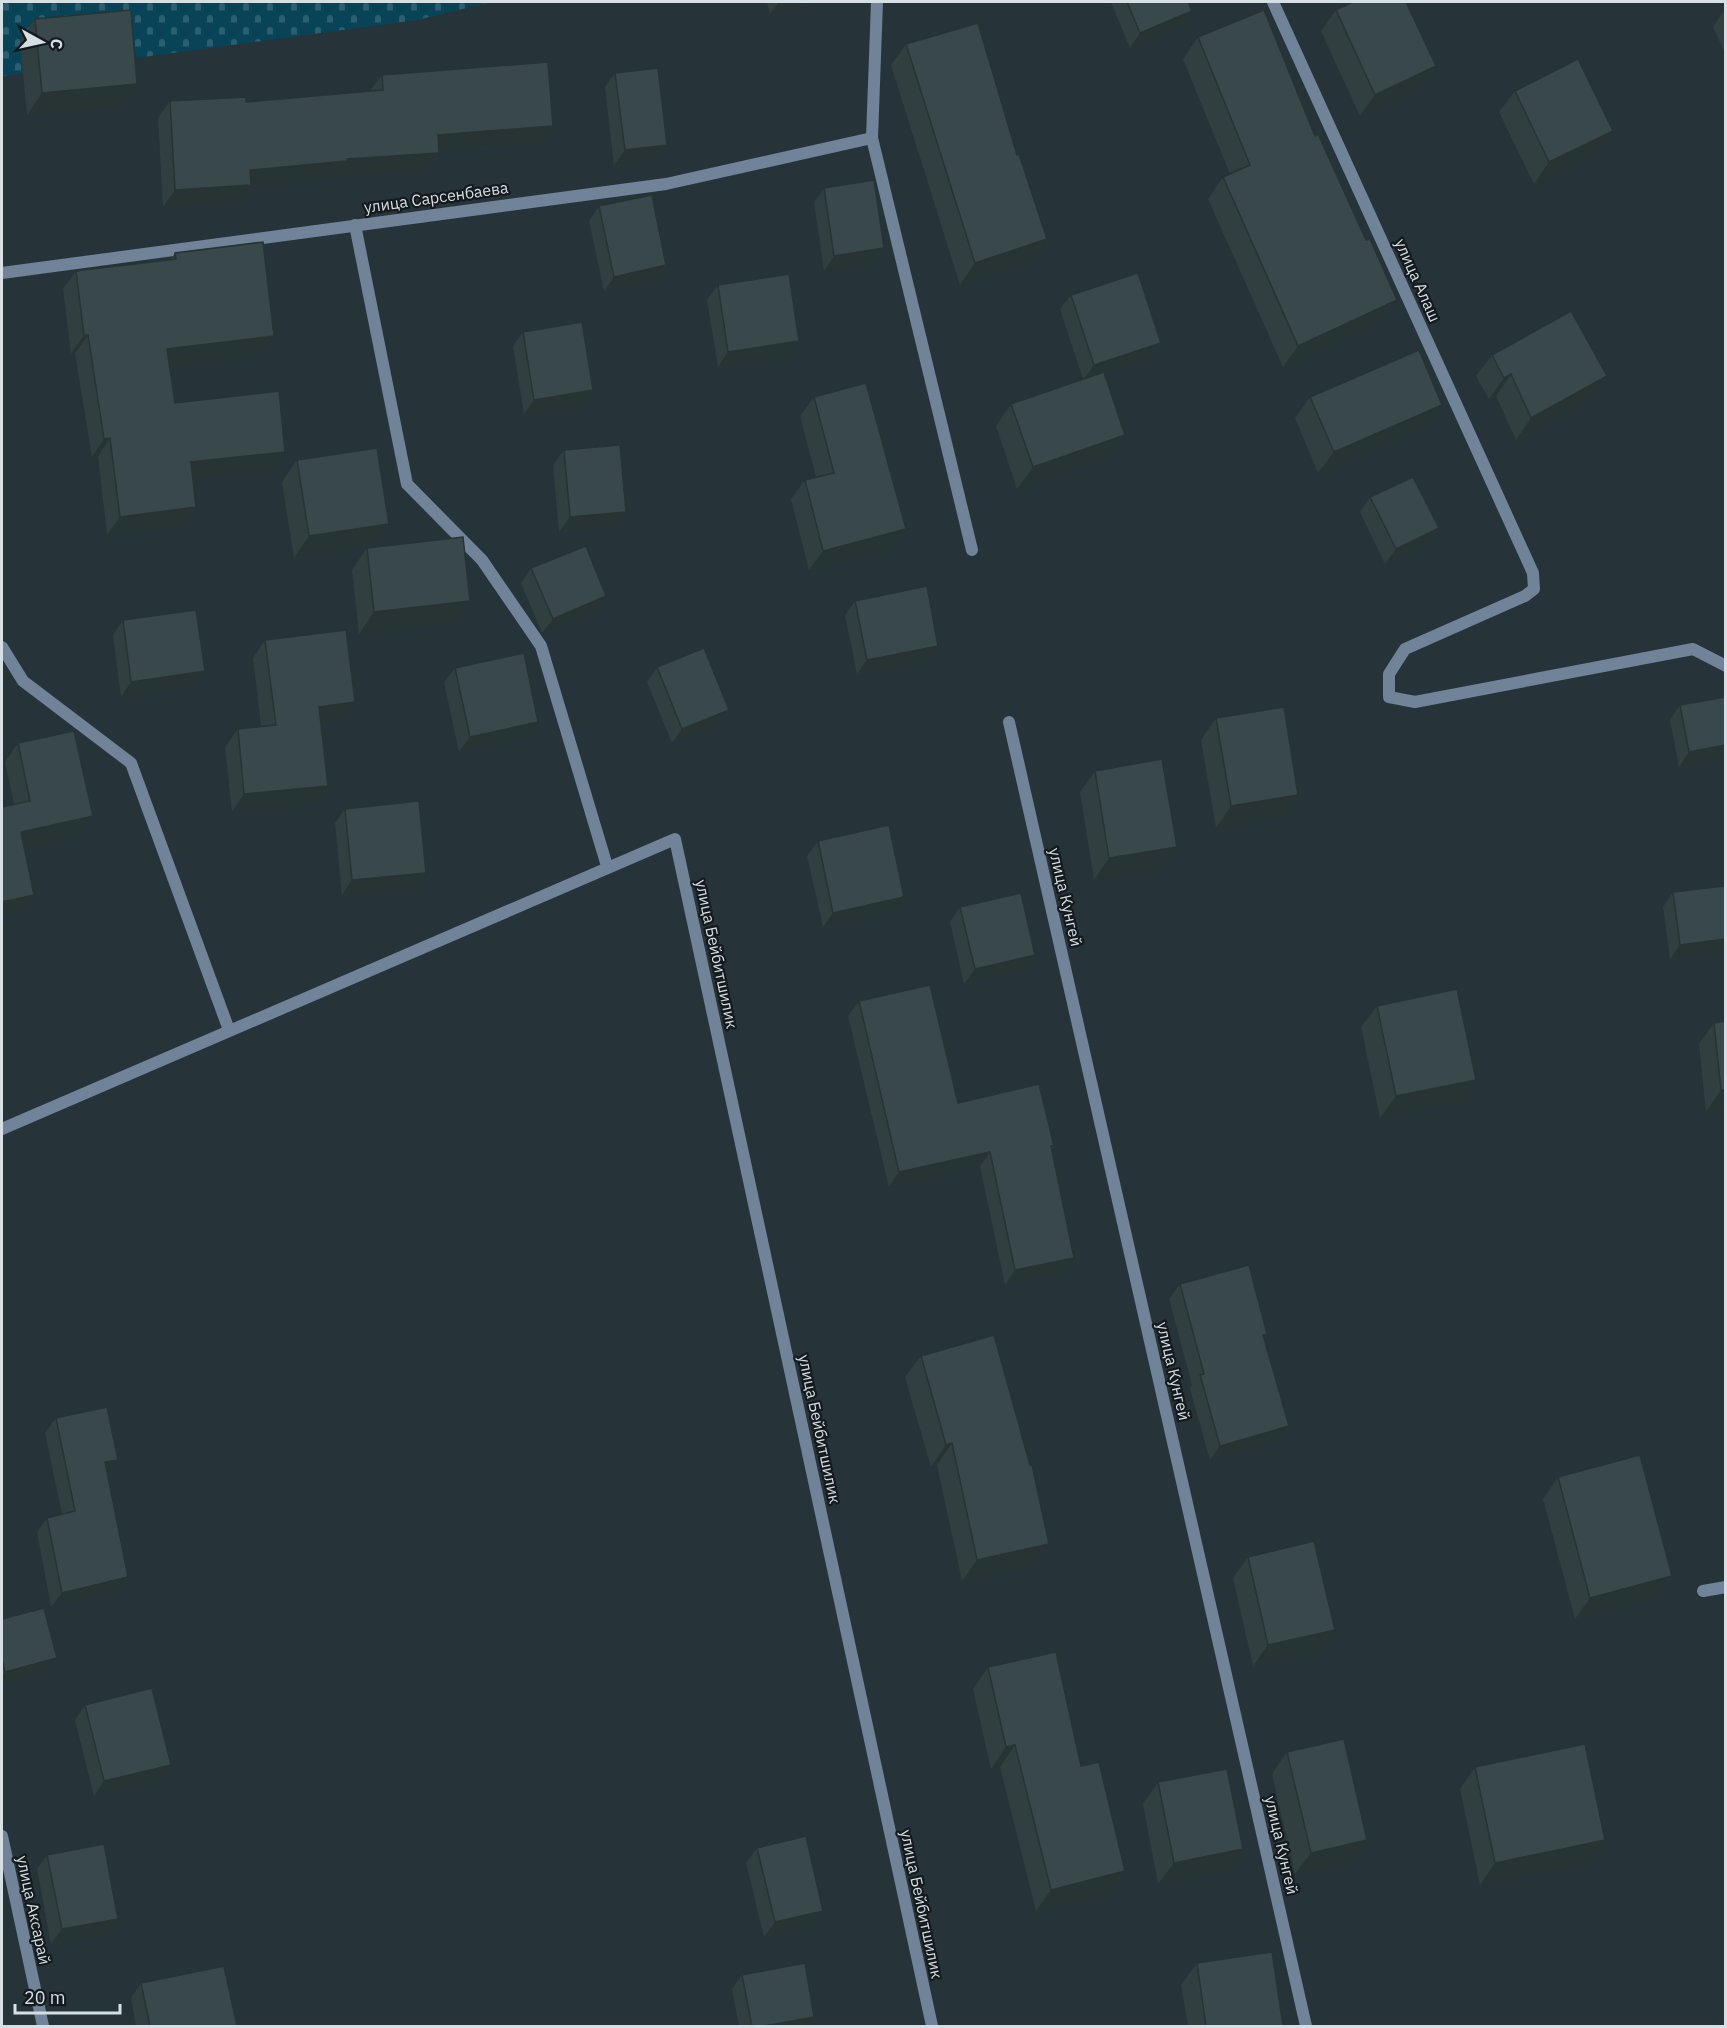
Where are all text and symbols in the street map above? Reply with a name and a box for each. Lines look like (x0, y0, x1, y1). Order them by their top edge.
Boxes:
north arrow (12, 12, 72, 72)
text: С (46, 38, 67, 51)
street label: улица Сарсенбаева (362, 177, 510, 217)
street label: улица Алаш (1391, 235, 1445, 325)
street label: улица Кунгей (1045, 846, 1087, 948)
street label: улица Бейбитшилик (691, 878, 743, 1031)
street label: улица Кунгей (1153, 1320, 1195, 1422)
street label: улица Бейбитшилик (794, 1353, 846, 1506)
street label: улица Кунгей (1261, 1794, 1303, 1896)
street label: улица Бейбитшилик (896, 1828, 948, 1981)
street label: улица Аксарай (13, 1854, 55, 1966)
scale bar (15, 1977, 120, 2015)
text: 20 m (24, 1986, 66, 2009)

